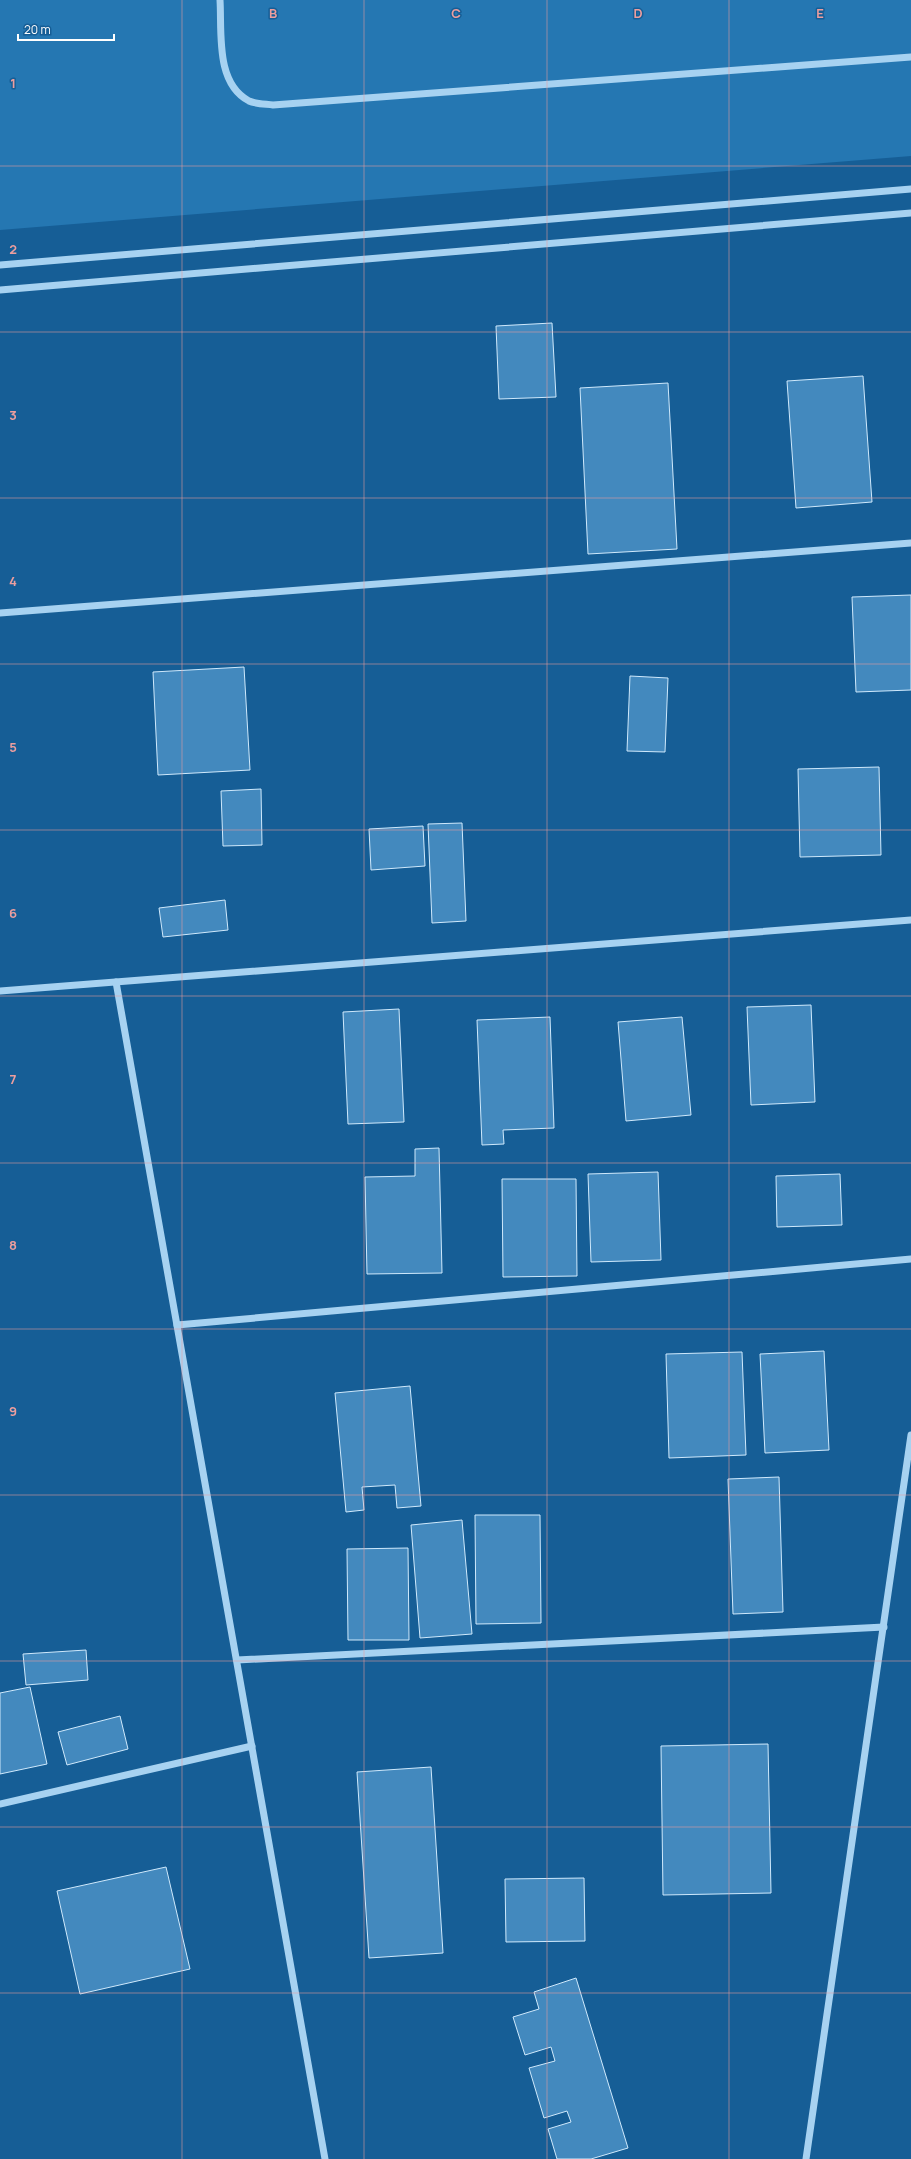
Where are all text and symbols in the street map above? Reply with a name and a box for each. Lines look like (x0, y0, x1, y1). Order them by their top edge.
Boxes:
text: B (269, 4, 277, 22)
text: C (451, 4, 461, 22)
text: D (633, 4, 643, 22)
text: E (816, 4, 824, 22)
scale bar (18, 16, 114, 42)
text: 20 m (24, 21, 51, 38)
text: 1 (10, 74, 16, 92)
text: 2 (9, 240, 17, 258)
text: 3 (9, 406, 17, 424)
text: 4 (9, 572, 17, 590)
text: 5 (9, 738, 17, 756)
text: 6 (9, 904, 17, 922)
text: 7 (10, 1070, 17, 1088)
text: 8 (9, 1236, 17, 1254)
text: 9 (9, 1402, 17, 1420)

